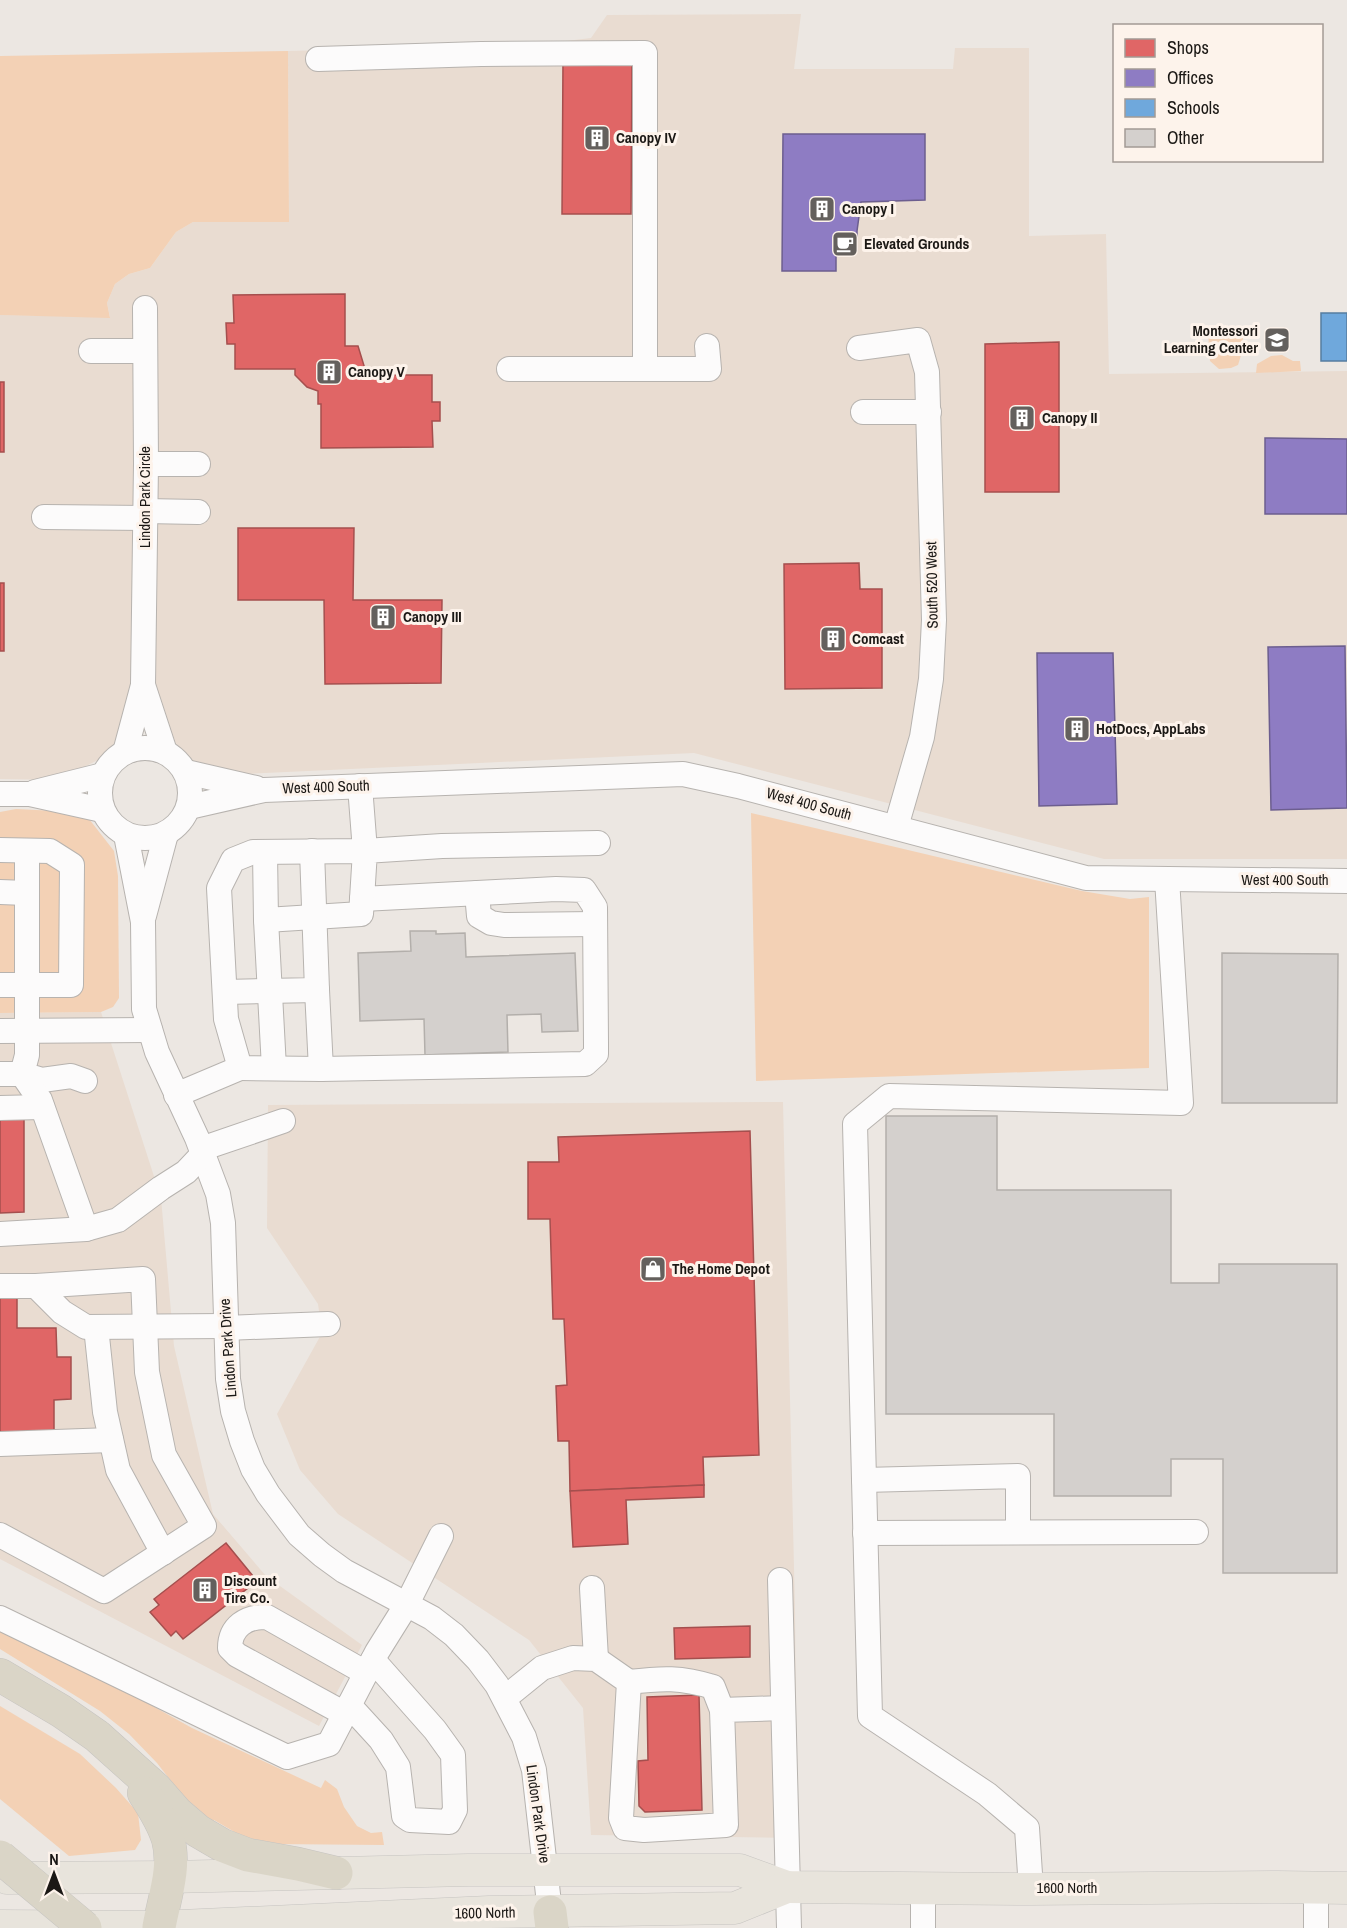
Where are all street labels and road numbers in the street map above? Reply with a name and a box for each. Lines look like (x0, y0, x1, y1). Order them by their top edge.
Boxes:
street label: Lindon Park Circle (134, 446, 155, 548)
street label: South 520 West (920, 541, 943, 629)
street label: West 400 South (282, 774, 370, 799)
street label: West 400 South (764, 782, 854, 825)
street label: West 400 South (1241, 869, 1329, 890)
street label: Lindon Park Drive (214, 1298, 241, 1398)
street label: Lindon Park Drive (521, 1763, 556, 1865)
street label: 1600 North (1037, 1877, 1097, 1898)
street label: 1600 North (454, 1901, 516, 1924)

